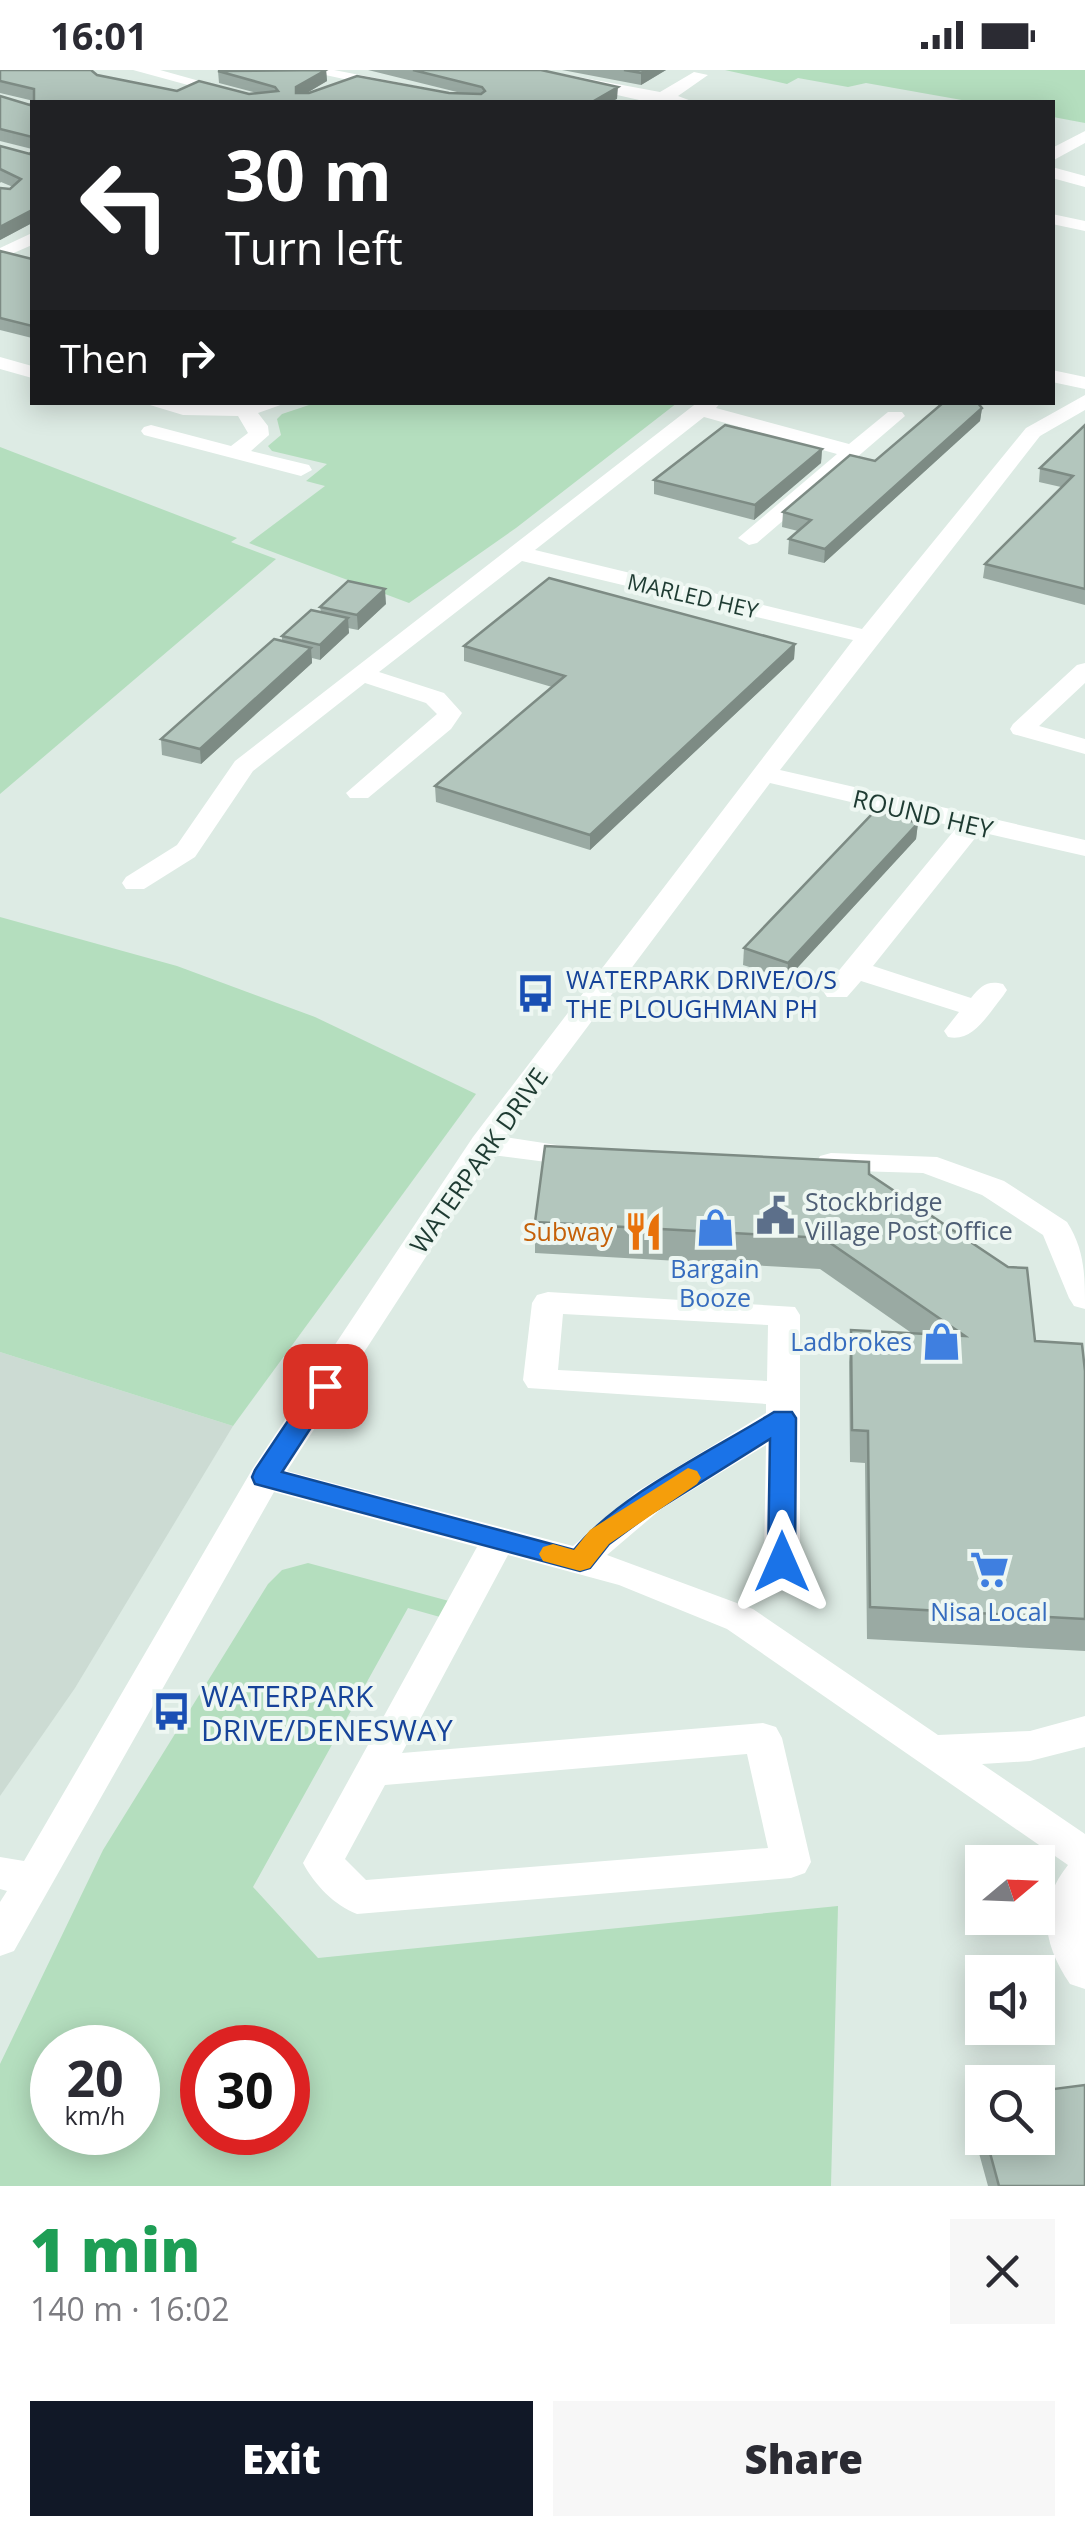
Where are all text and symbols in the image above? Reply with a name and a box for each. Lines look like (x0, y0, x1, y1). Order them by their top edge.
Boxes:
text: 16:01 (50, 9, 148, 61)
text: 30 m (225, 126, 392, 222)
icon: left (60, 140, 190, 270)
text: Turn left (225, 217, 403, 278)
icon: right (169, 330, 224, 385)
text: Then (60, 332, 149, 384)
street label: MARLED HEY (625, 565, 762, 625)
street label: ROUND HEY (850, 780, 996, 846)
place label: WATERPARK DRIVE/O/S THE PLOUGHMAN PH (566, 962, 837, 1025)
bus stop icon: WATERPARK DRIVE/O/S THE PLOUGHMAN PH (515, 972, 557, 1014)
street label: WATERPARK DRIVE (401, 1060, 555, 1260)
place label: Stockbridge Village Post Office (805, 1184, 1013, 1247)
public building icon: Stockbridge Village Post Office (754, 1194, 796, 1236)
shop icon: Bargain Booze (694, 1206, 736, 1248)
restaurant icon: Subway (622, 1210, 664, 1252)
place label: Subway (523, 1214, 613, 1248)
place label: Bargain Booze (670, 1251, 760, 1314)
shop icon: Ladbrokes (921, 1320, 963, 1362)
place label: Ladbrokes (790, 1324, 912, 1358)
pin (283, 1344, 368, 1429)
icon: arrive (298, 1359, 353, 1414)
position arrow (730, 1510, 834, 1614)
supermarket icon: Nisa Local (968, 1549, 1010, 1591)
place label: Nisa Local (930, 1594, 1048, 1628)
place label: WATERPARK DRIVE/DENESWAY (201, 1675, 453, 1750)
bus stop icon: WATERPARK DRIVE/DENESWAY (150, 1691, 192, 1733)
north arrow (965, 1845, 1055, 1935)
map controls (965, 1845, 1055, 2155)
button: sound (965, 1955, 1055, 2045)
speed limit sign: 30 (180, 2025, 310, 2155)
text: 20 (66, 2044, 124, 2112)
button: search (965, 2065, 1055, 2155)
text: km/h (65, 2098, 125, 2132)
text: 1 min (30, 2208, 200, 2290)
button: close (950, 2219, 1055, 2324)
text: 140 m · 16:02 (30, 2287, 229, 2330)
button: Exit (30, 2401, 533, 2516)
button: Share (553, 2401, 1055, 2516)

